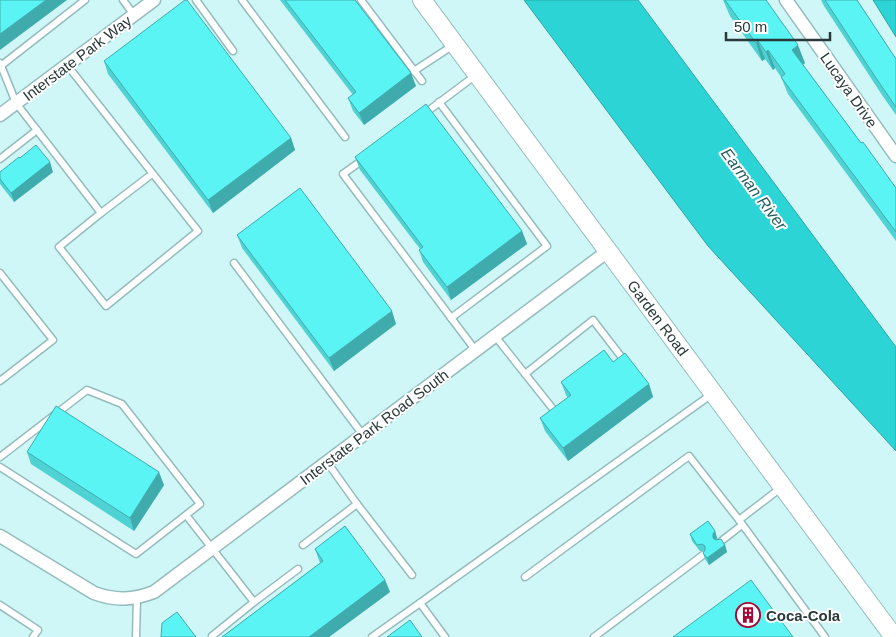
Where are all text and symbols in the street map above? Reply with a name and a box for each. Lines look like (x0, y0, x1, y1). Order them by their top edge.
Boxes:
scale bar (726, 10, 830, 42)
street label: Interstate Park Way (20, 11, 135, 104)
text: 50 m (734, 18, 767, 35)
street label: Lucaya Drive (817, 49, 881, 131)
water label: Earman River (718, 145, 791, 234)
street label: Garden Road (624, 277, 692, 359)
street label: Interstate Park Road South (297, 366, 451, 488)
building icon: Coca-Cola (735, 602, 761, 628)
place label: Coca-Cola (766, 607, 841, 624)

